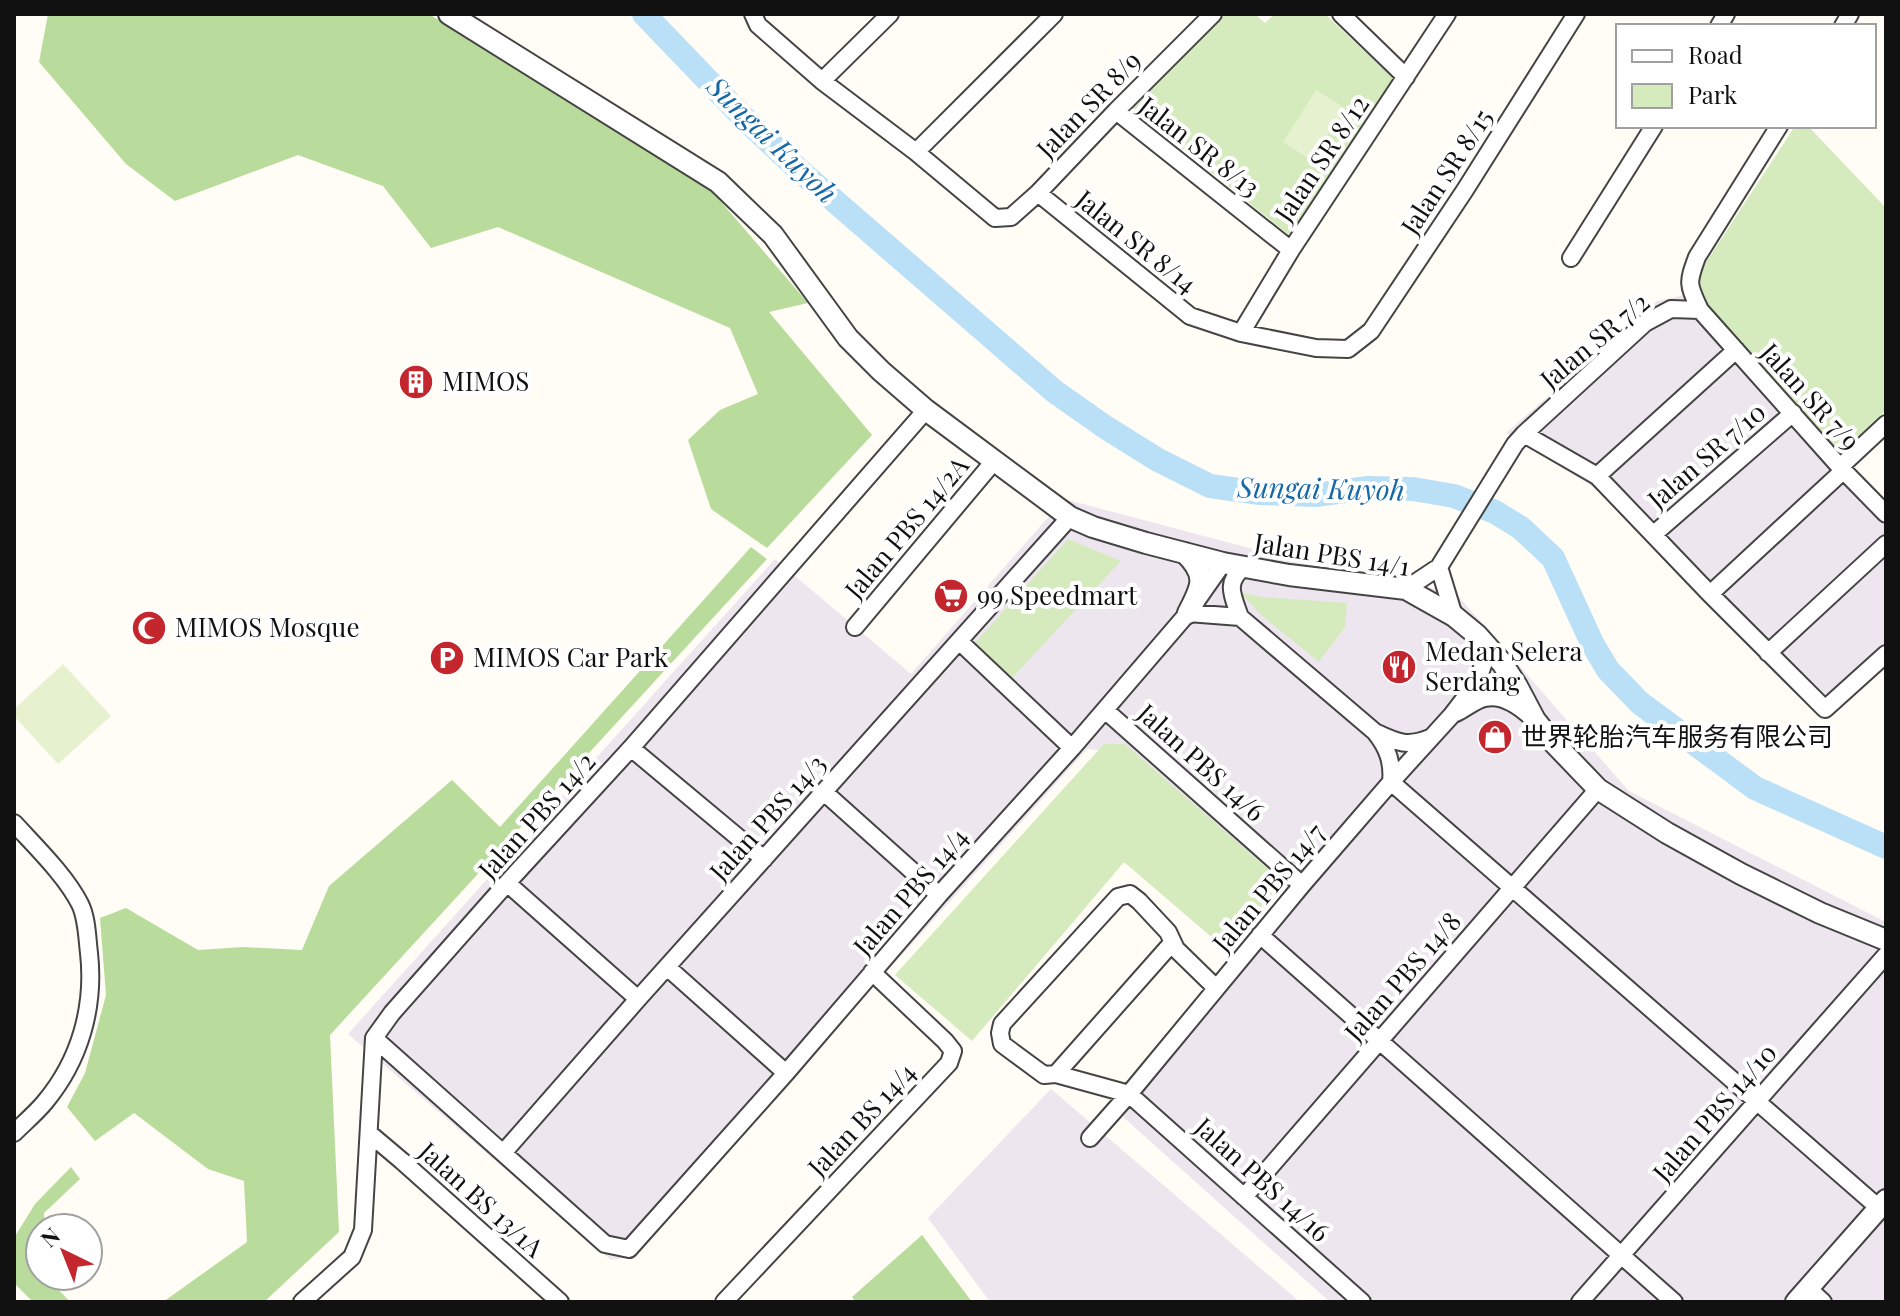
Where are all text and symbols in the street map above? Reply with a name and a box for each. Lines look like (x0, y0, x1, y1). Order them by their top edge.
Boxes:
legend (1616, 24, 1876, 128)
text: Road (1688, 38, 1743, 70)
street label: Jalan SR 8/9 (1027, 43, 1148, 166)
water label: Sungai Kuyoh (699, 67, 846, 210)
text: Park (1688, 78, 1738, 110)
street label: Jalan SR 8/13 (1131, 87, 1268, 204)
street label: Jalan SR 8/12 (1265, 88, 1376, 229)
street label: Jalan SR 8/15 (1391, 101, 1500, 242)
street label: Jalan SR 8/14 (1068, 181, 1205, 300)
street label: Jalan SR 7/2 (1531, 284, 1656, 396)
street label: Jalan SR 7/9 (1753, 334, 1869, 457)
building icon: MIMOS (397, 363, 435, 401)
place label: MIMOS (442, 363, 529, 398)
street label: Jalan SR 7/10 (1639, 394, 1772, 516)
street label: Jalan PBS 14/2A (835, 448, 976, 606)
water label: Sungai Kuyoh (1236, 468, 1405, 507)
street label: Jalan PBS 14/1 (1251, 524, 1413, 583)
supermarket icon: 99 Speedmart (932, 577, 970, 615)
place label: 99 Speedmart (977, 577, 1138, 612)
mosque icon: MIMOS Mosque (130, 609, 168, 647)
place label: MIMOS Mosque (175, 609, 360, 644)
place label: Medan Selera Serdang (1425, 633, 1582, 698)
parking icon: MIMOS Car Park (428, 639, 466, 677)
place label: MIMOS Car Park (473, 639, 669, 674)
restaurant icon: Medan Selera Serdang (1380, 648, 1418, 686)
street label: Jalan PBS 14/6 (1130, 695, 1273, 829)
shop icon: 世界轮胎汽车服务有限公司 (1476, 718, 1514, 756)
place label: 世界轮胎汽车服务有限公司 (1521, 718, 1833, 753)
street label: Jalan PBS 14/2 (469, 744, 602, 887)
street label: Jalan PBS 14/3 (700, 746, 833, 888)
street label: Jalan PBS 14/7 (1203, 815, 1332, 960)
street label: Jalan PBS 14/4 (844, 820, 975, 963)
street label: Jalan PBS 14/8 (1335, 904, 1468, 1049)
street label: Jalan PBS 14/10 (1643, 1035, 1784, 1189)
street label: Jalan BS 14/4 (799, 1055, 923, 1184)
street label: Jalan PBS 14/16 (1187, 1108, 1338, 1249)
street label: Jalan BS 13/1A (411, 1133, 552, 1265)
north arrow (24, 1212, 104, 1292)
text: N (34, 1220, 66, 1253)

